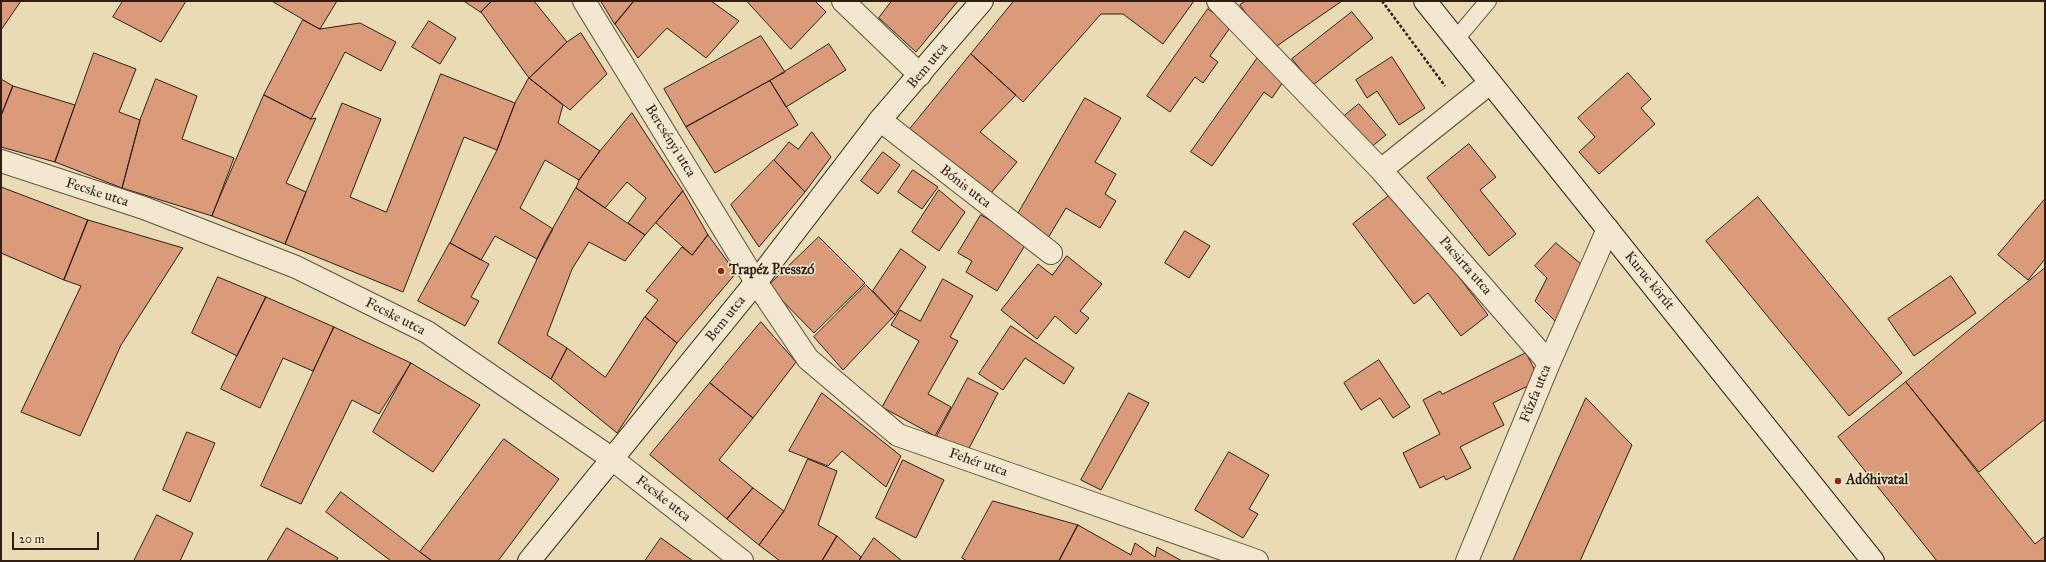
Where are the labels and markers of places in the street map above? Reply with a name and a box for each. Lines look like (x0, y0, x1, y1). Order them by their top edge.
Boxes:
place label: Trapéz Presszó (729, 263, 815, 279)
marker: Trapéz Presszó (716, 266, 726, 276)
place label: Adóhivatal (1846, 473, 1908, 489)
marker: Adóhivatal (1833, 476, 1843, 486)

